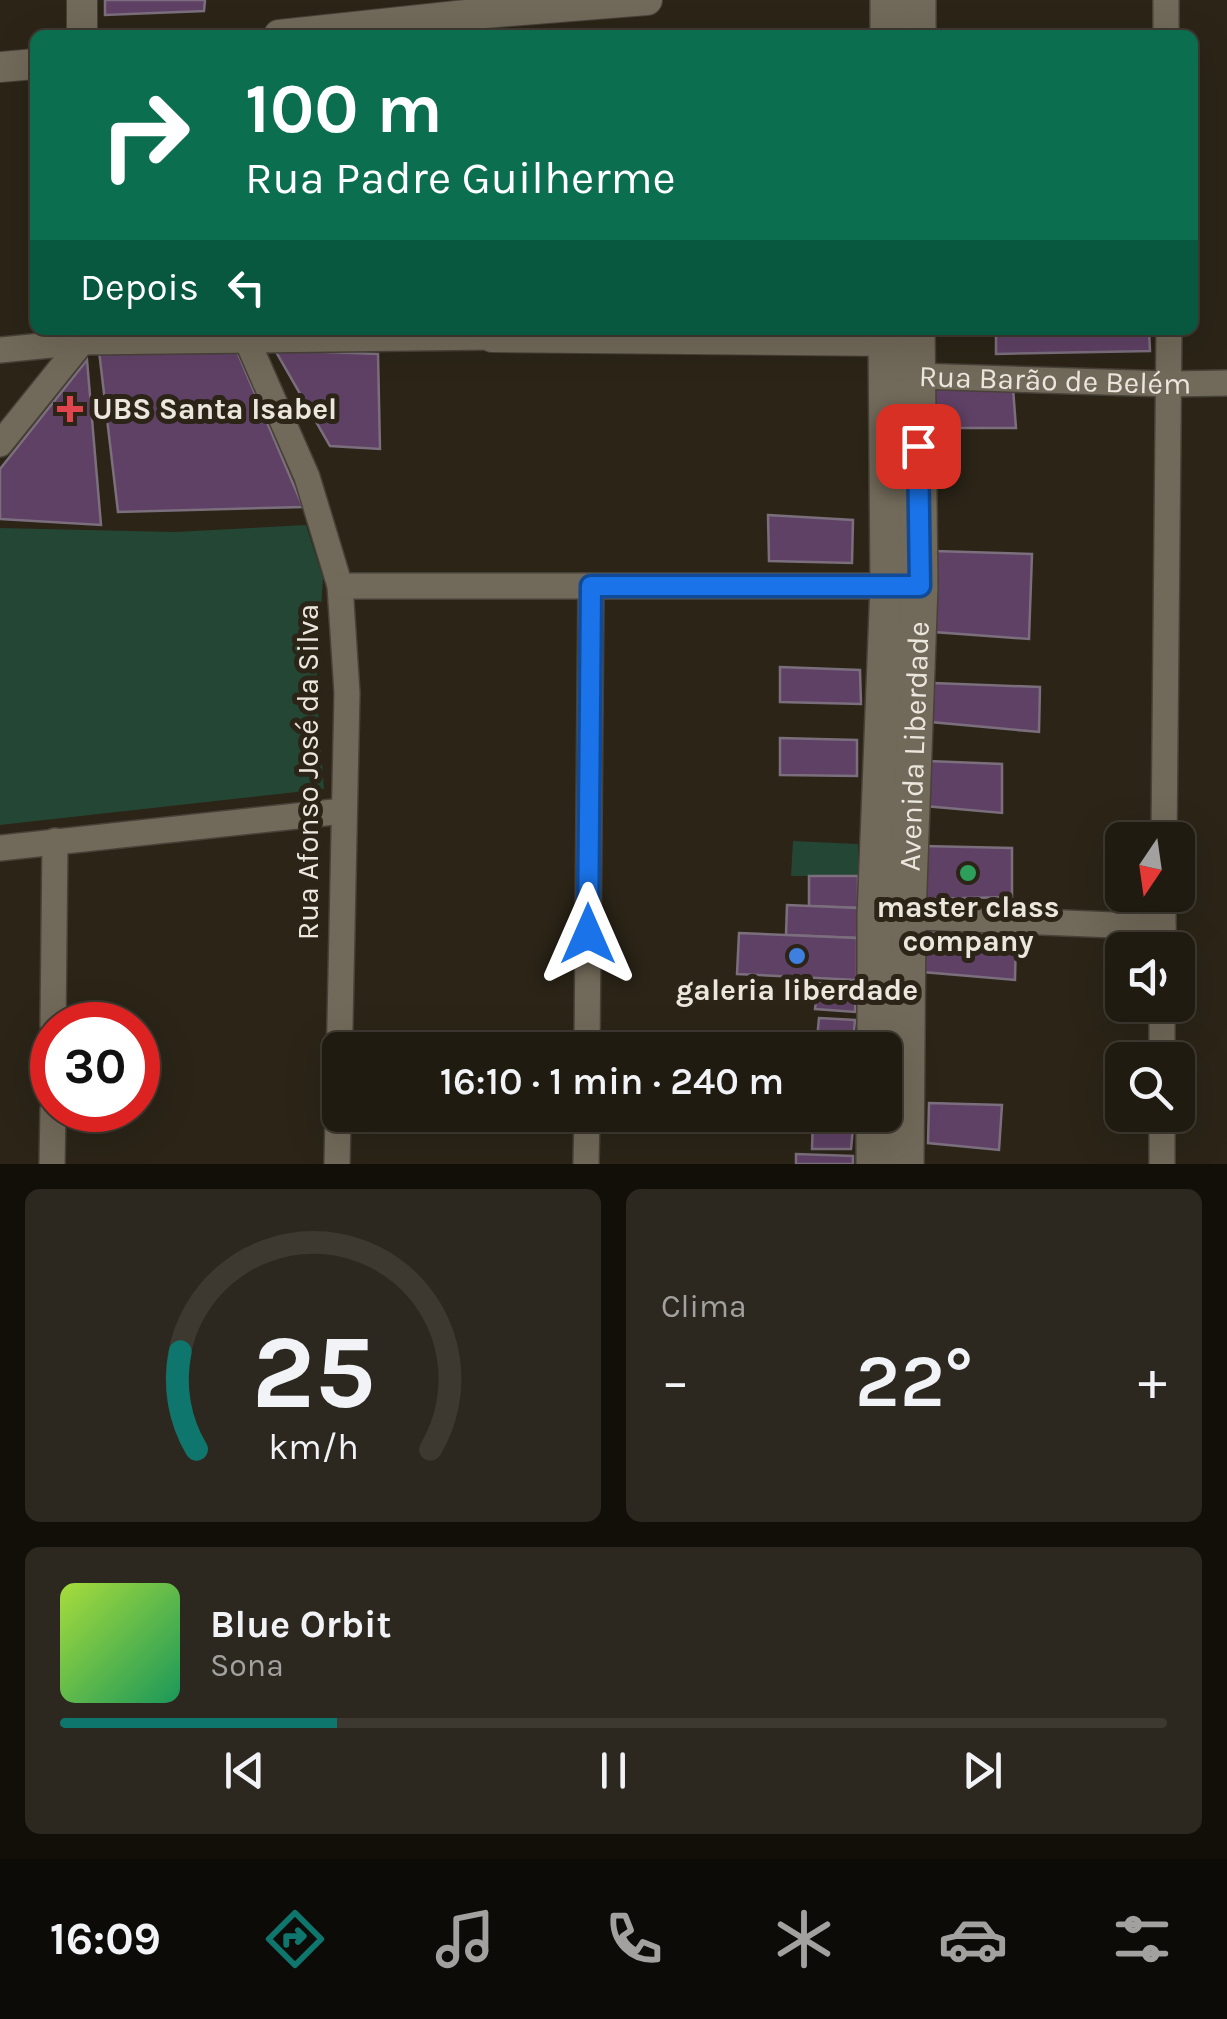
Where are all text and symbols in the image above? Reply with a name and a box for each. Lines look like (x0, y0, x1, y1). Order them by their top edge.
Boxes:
text: 100 m (245, 68, 443, 150)
icon: right (80, 70, 210, 200)
text: Rua Padre Guilherme (245, 152, 676, 204)
icon: left (219, 260, 274, 315)
text: Depois (80, 265, 199, 310)
street label: Rua Barão de Belém (918, 358, 1191, 402)
place label: UBS Santa Isabel (92, 391, 337, 427)
marker: UBS Santa Isabel (57, 396, 83, 422)
pin (876, 404, 961, 489)
icon: arrive (891, 419, 946, 474)
street label: Rua Afonso José da Silva (290, 604, 326, 940)
street label: Avenida Liberdade (892, 621, 937, 872)
north arrow (1105, 822, 1195, 912)
map controls (1105, 822, 1195, 1132)
marker: master class company (957, 862, 979, 884)
position arrow (536, 882, 640, 986)
place label: master class company (876, 889, 1060, 959)
button: sound (1105, 932, 1195, 1022)
marker: galeria liberdade (786, 945, 808, 967)
place label: galeria liberdade (676, 972, 918, 1008)
speed limit sign: 30 (30, 1002, 160, 1132)
button: search (1105, 1042, 1195, 1132)
text: 16:10 · 1 min · 240 m (440, 1059, 784, 1104)
text: Clima (661, 1288, 747, 1325)
text: 25 (251, 1312, 375, 1433)
text: 22° (855, 1337, 973, 1425)
text: − (661, 1349, 690, 1413)
text: + (1138, 1349, 1167, 1413)
text: km/h (268, 1426, 358, 1468)
text: Blue Orbit (210, 1602, 391, 1647)
text: Sona (210, 1647, 284, 1684)
icon: previous (217, 1743, 272, 1798)
icon: pause (586, 1743, 641, 1798)
icon: next (955, 1743, 1010, 1798)
icon: directions (260, 1904, 330, 1974)
icon: music (430, 1904, 500, 1974)
icon: phone (599, 1904, 669, 1974)
icon: climate (769, 1904, 839, 1974)
icon: car (938, 1904, 1008, 1974)
icon: filters (1107, 1904, 1177, 1974)
text: 16:09 (50, 1913, 161, 1965)

